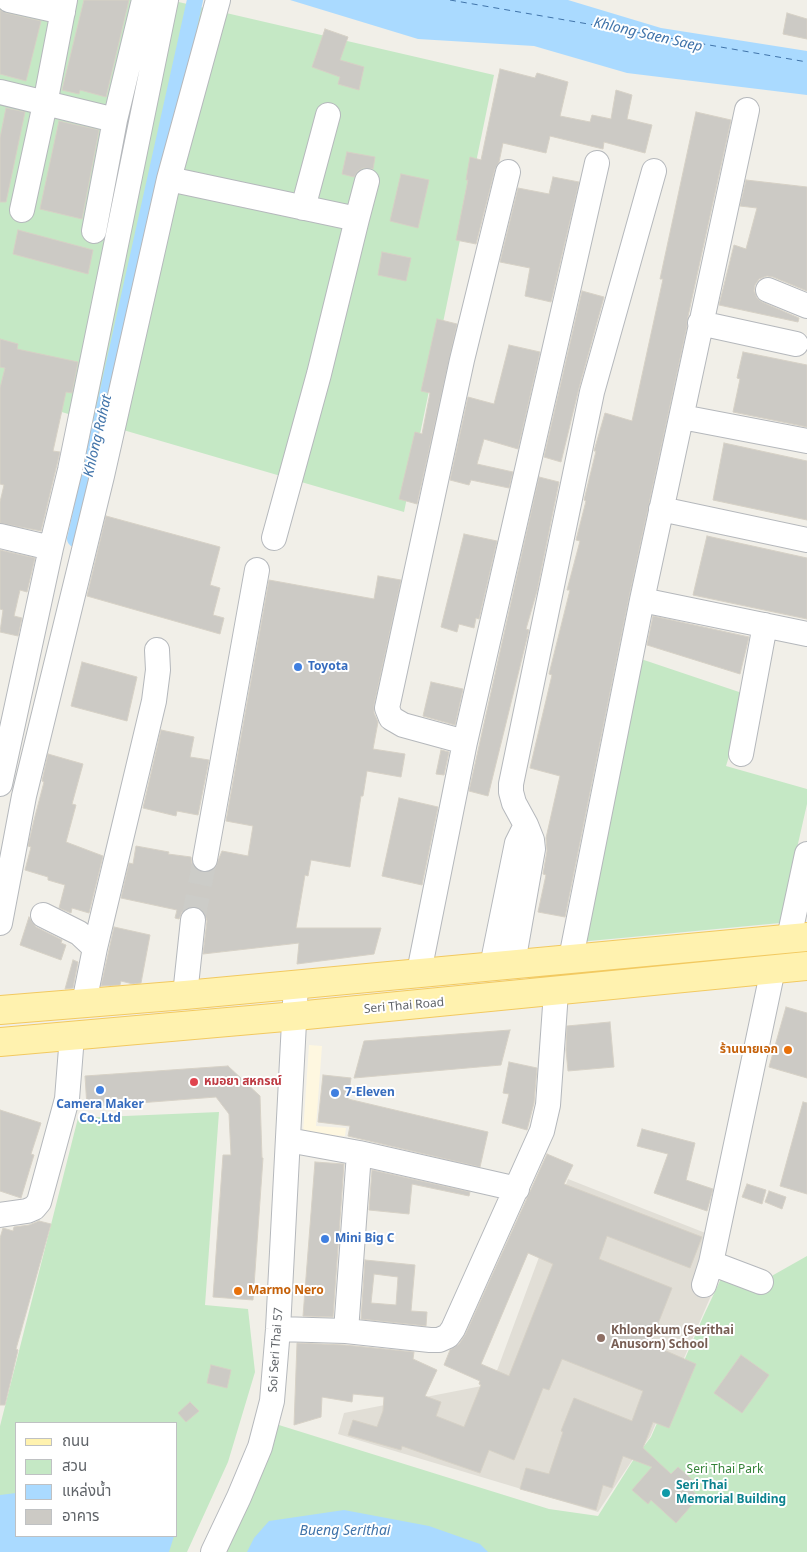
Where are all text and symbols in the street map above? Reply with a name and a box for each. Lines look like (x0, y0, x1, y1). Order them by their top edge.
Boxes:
water label: Khlong Saen Saep (592, 14, 704, 56)
water label: Khlong Rahat (80, 393, 116, 479)
place label: Toyota (308, 660, 348, 674)
marker: Toyota (292, 661, 304, 673)
street label: Seri Thai Road (363, 995, 445, 1017)
place label: ร้านนายเอก (720, 1043, 778, 1057)
marker: ร้านนายเอก (782, 1044, 794, 1056)
place label: หมอยา สหกรณ์ (204, 1075, 282, 1089)
marker: หมอยา สหกรณ์ (188, 1076, 200, 1088)
marker: Camera Maker Co.,Ltd (94, 1084, 106, 1096)
place label: 7-Eleven (345, 1086, 395, 1100)
marker: 7-Eleven (329, 1087, 341, 1099)
place label: Camera Maker Co.,Ltd (56, 1098, 144, 1126)
place label: Mini Big C (335, 1232, 394, 1246)
marker: Mini Big C (319, 1233, 331, 1245)
place label: Marmo Nero (248, 1284, 324, 1298)
marker: Marmo Nero (232, 1285, 244, 1297)
street label: Soi Seri Thai 57 (266, 1307, 286, 1393)
place label: Khlongkum (Serithai Anusorn) School (611, 1324, 734, 1352)
marker: Khlongkum (Serithai Anusorn) School (595, 1332, 607, 1344)
legend (15, 1422, 178, 1537)
text: ถนน (62, 1430, 89, 1450)
text: สวน (62, 1455, 87, 1475)
park label: Seri Thai Park (687, 1463, 763, 1477)
place label: Seri Thai Memorial Building (676, 1479, 786, 1507)
text: แหล่งน้ำ (62, 1480, 111, 1500)
marker: Seri Thai Memorial Building (660, 1487, 672, 1499)
text: อาคาร (62, 1505, 99, 1525)
water label: Bueng Serithai (300, 1523, 390, 1539)

